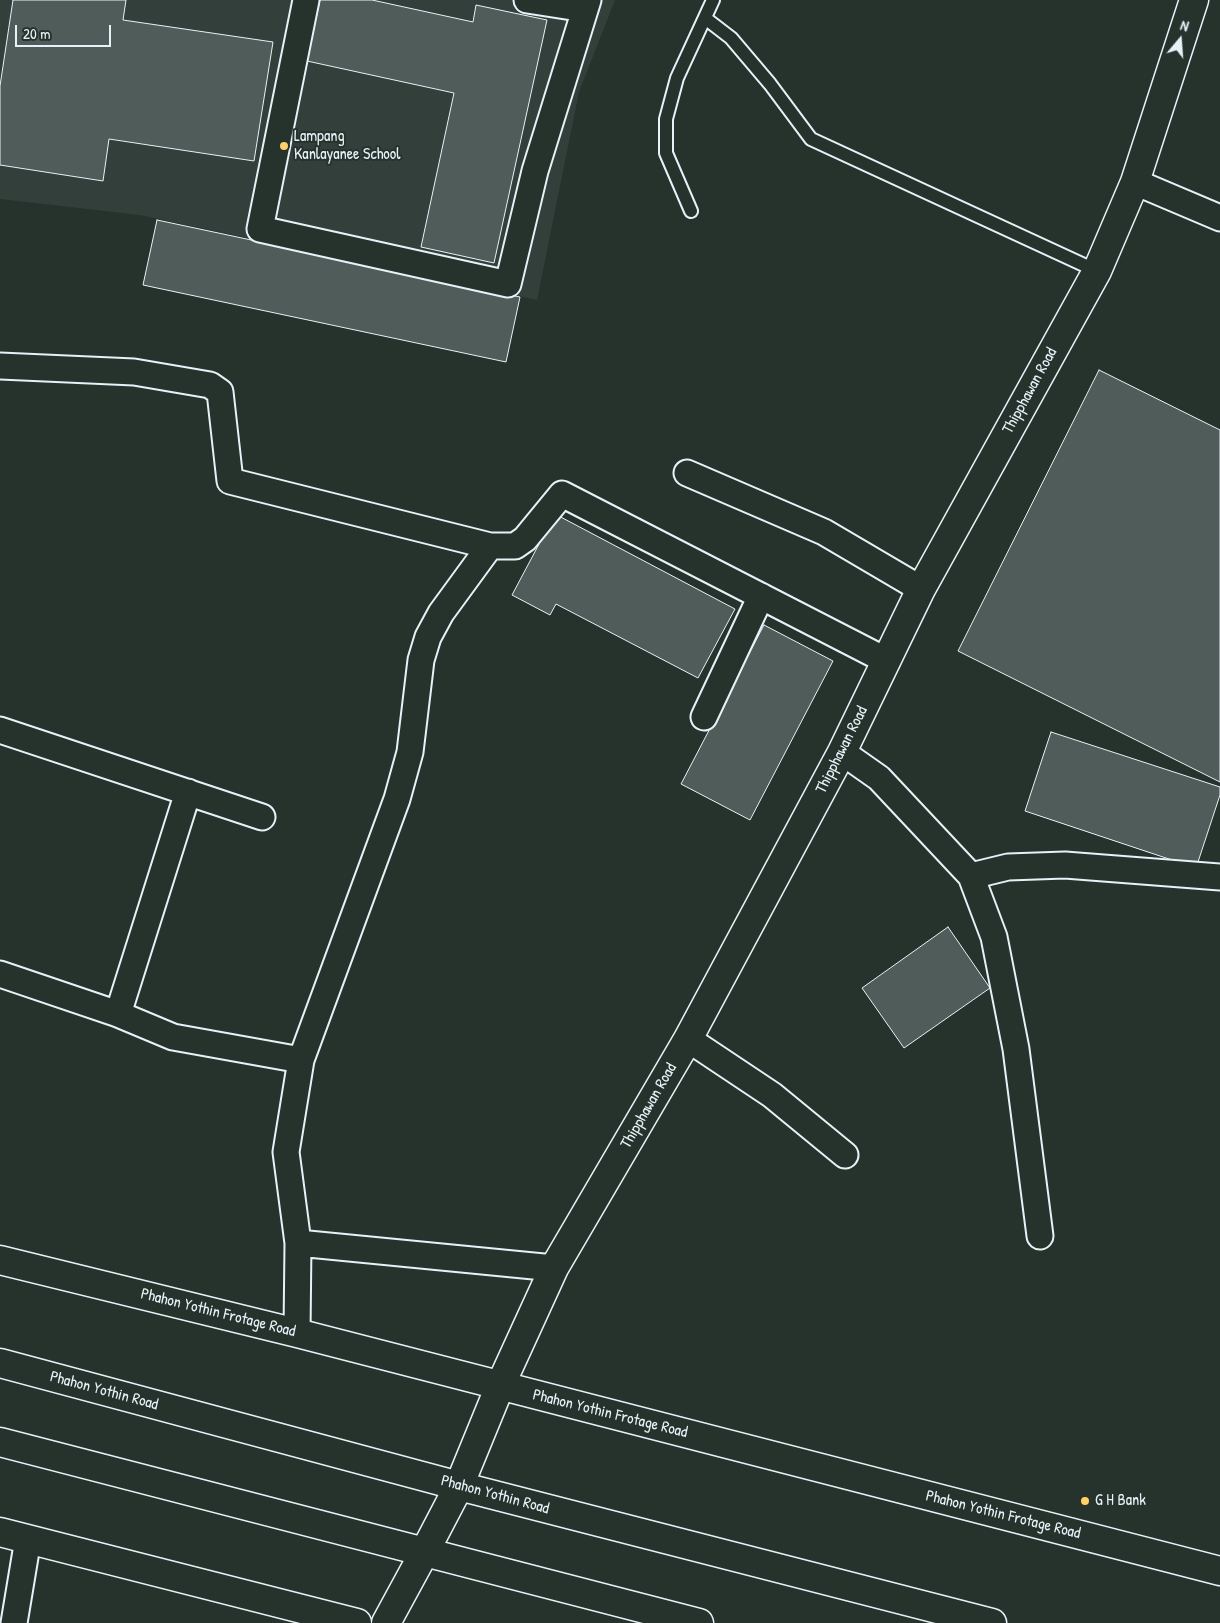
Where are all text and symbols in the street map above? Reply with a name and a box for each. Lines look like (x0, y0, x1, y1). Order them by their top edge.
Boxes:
scale bar (18, 15, 114, 47)
north arrow (1155, 15, 1205, 65)
text: N (1178, 15, 1191, 35)
text: 20 m (23, 23, 50, 44)
place label: Lampang Kanlayanee School (294, 127, 401, 165)
marker: Lampang Kanlayanee School (278, 140, 290, 152)
street label: Thipphawan Road (999, 345, 1061, 437)
street label: Thipphawan Road (812, 703, 872, 797)
street label: Thipphawan Road (617, 1060, 681, 1152)
street label: Phahon Yothin Frotage Road (139, 1284, 297, 1342)
street label: Phahon Yothin Road (48, 1367, 160, 1415)
street label: Phahon Yothin Frotage Road (531, 1385, 689, 1443)
street label: Phahon Yothin Road (439, 1471, 551, 1519)
street label: Phahon Yothin Frotage Road (924, 1486, 1082, 1544)
place label: G H Bank (1095, 1491, 1146, 1511)
marker: G H Bank (1079, 1495, 1091, 1507)

